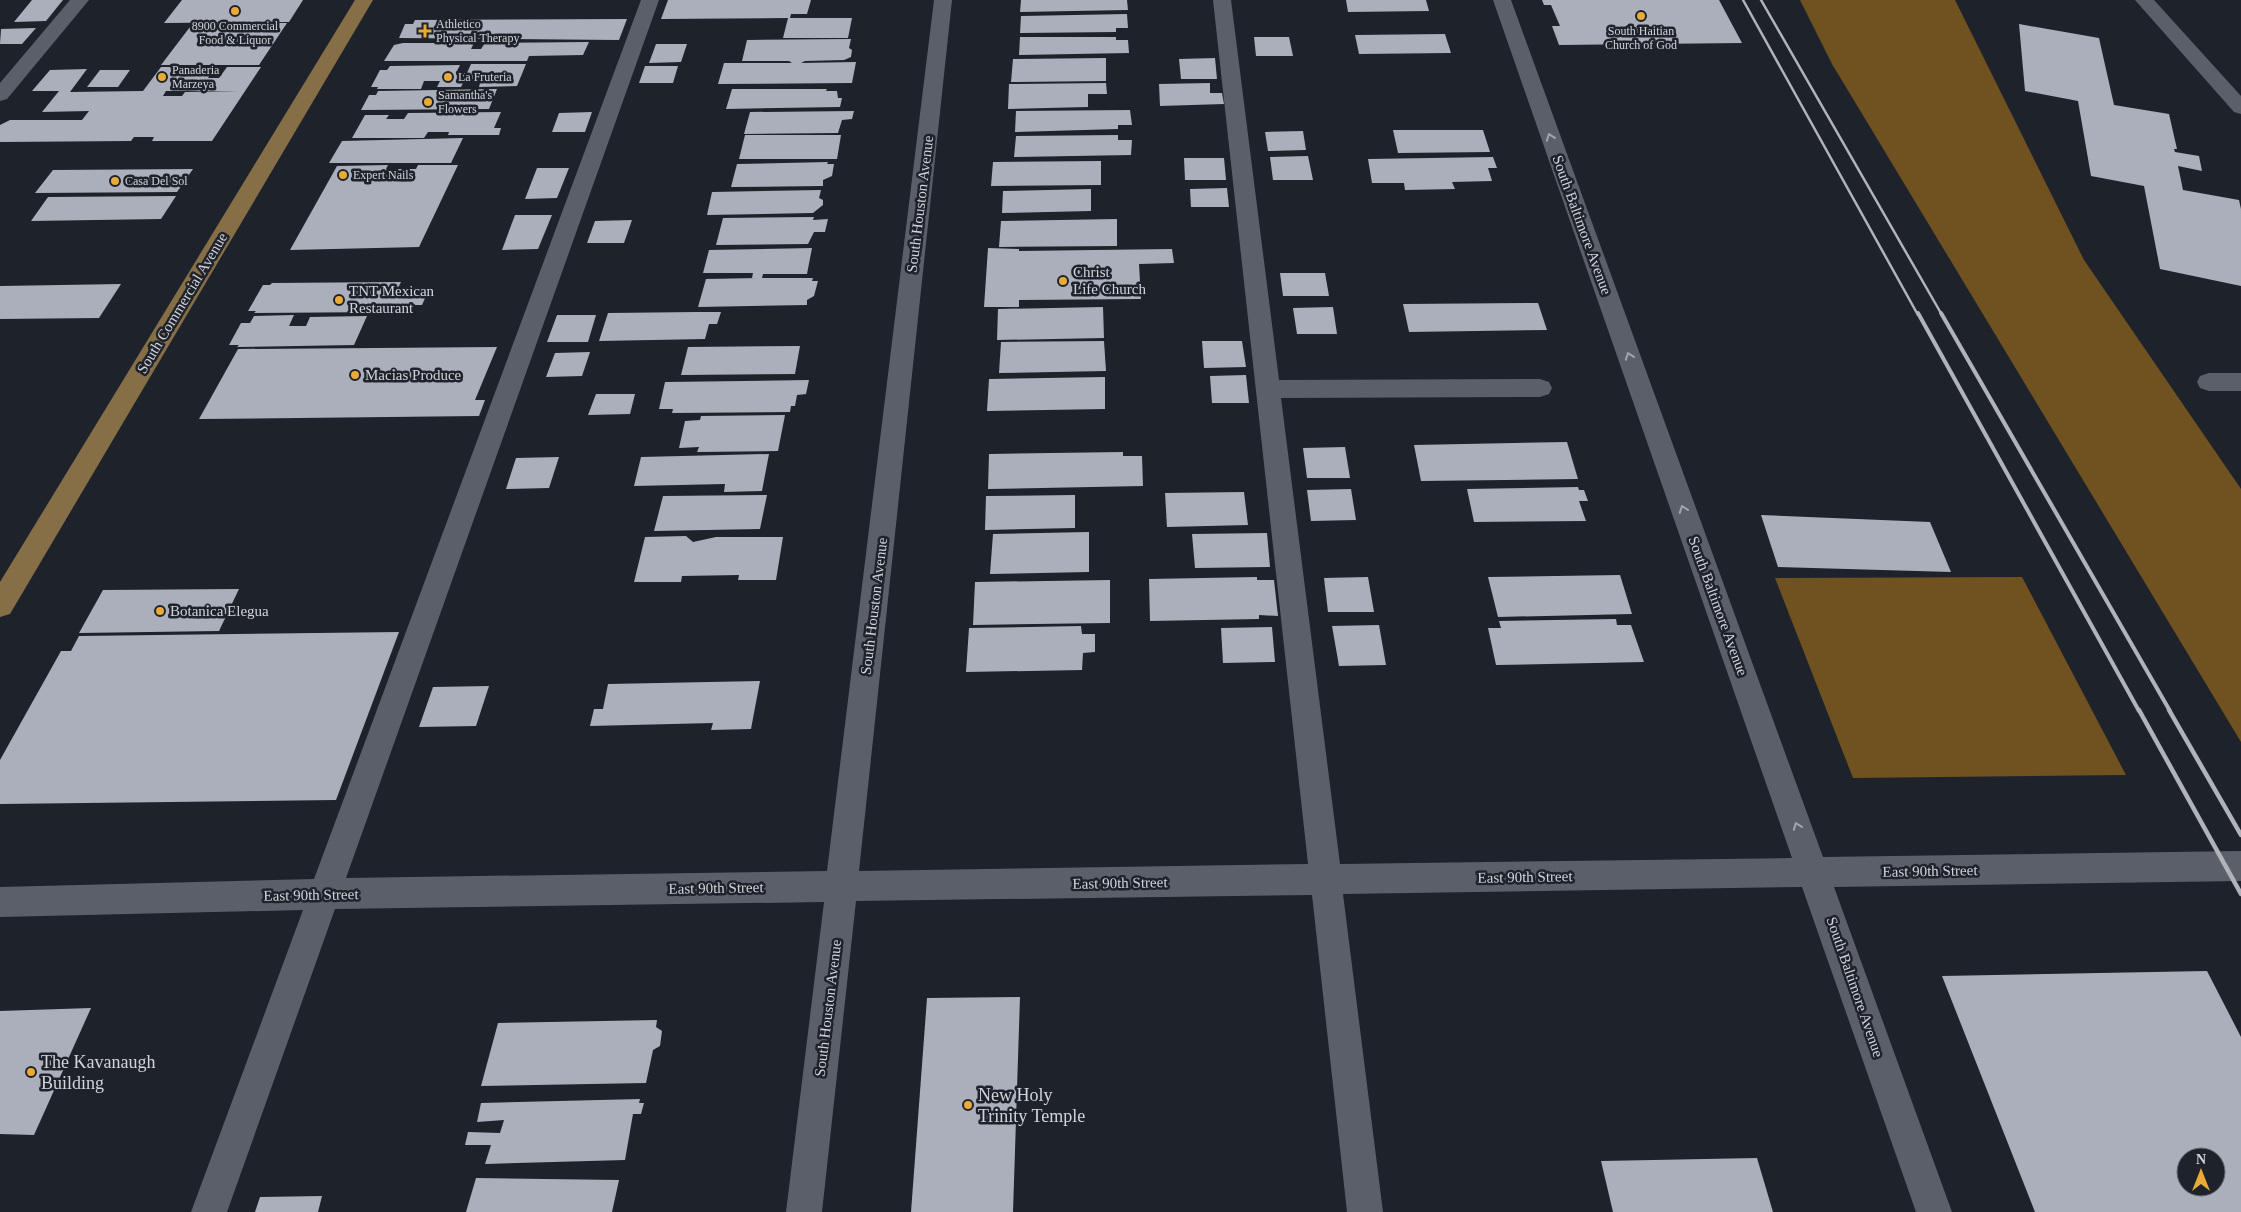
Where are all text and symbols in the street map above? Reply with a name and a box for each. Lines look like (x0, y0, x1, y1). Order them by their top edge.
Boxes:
marker: 8900 Commercial Food & Liquor (229, 5, 241, 17)
marker: South Haitian Church of God (1635, 10, 1647, 22)
place label: Athletico Physical Therapy (436, 17, 519, 45)
place label: 8900 Commercial Food & Liquor (192, 19, 279, 47)
marker: Athletico Physical Therapy (418, 24, 432, 38)
place label: South Haitian Church of God (1605, 24, 1677, 52)
place label: Panaderia Marzeya (172, 63, 220, 91)
place label: La Fruteria (458, 70, 512, 84)
marker: Panaderia Marzeya (156, 71, 168, 83)
marker: La Fruteria (442, 71, 454, 83)
place label: Samantha's Flowers (438, 88, 492, 116)
marker: Samantha's Flowers (422, 96, 434, 108)
one-way arrow (1546, 133, 1556, 142)
street label: South Houston Avenue (904, 134, 936, 273)
street label: South Baltimore Avenue (1549, 153, 1615, 297)
place label: Expert Nails (353, 168, 414, 182)
marker: Expert Nails (337, 169, 349, 181)
place label: Casa Del Sol (125, 174, 188, 188)
marker: Casa Del Sol (109, 175, 121, 187)
street label: South Commercial Avenue (134, 229, 231, 376)
place label: Christ Life Church (1073, 264, 1146, 297)
marker: Christ Life Church (1057, 275, 1069, 287)
place label: TNT Mexican Restaurant (349, 283, 435, 316)
marker: TNT Mexican Restaurant (333, 294, 345, 306)
one-way arrow (1625, 352, 1635, 360)
place label: Macias Produce (365, 367, 462, 383)
marker: Macias Produce (349, 369, 361, 381)
one-way arrow (1679, 505, 1689, 513)
street label: South Baltimore Avenue (1685, 534, 1751, 678)
street label: South Houston Avenue (858, 536, 890, 675)
place label: Botanica Elegua (170, 603, 269, 619)
marker: Botanica Elegua (154, 605, 166, 617)
one-way arrow (1793, 823, 1803, 831)
street label: East 90th Street (1882, 862, 1978, 880)
street label: East 90th Street (1477, 868, 1573, 886)
street label: East 90th Street (1072, 874, 1168, 892)
street label: East 90th Street (668, 879, 764, 897)
street label: East 90th Street (263, 886, 359, 904)
street label: South Baltimore Avenue (1823, 915, 1887, 1060)
street label: South Houston Avenue (812, 938, 844, 1077)
place label: The Kavanaugh Building (41, 1052, 155, 1093)
marker: The Kavanaugh Building (25, 1066, 37, 1078)
place label: New Holy Trinity Temple (978, 1085, 1085, 1126)
marker: New Holy Trinity Temple (962, 1099, 974, 1111)
north arrow (2176, 1147, 2226, 1197)
text: N (2196, 1152, 2206, 1167)

